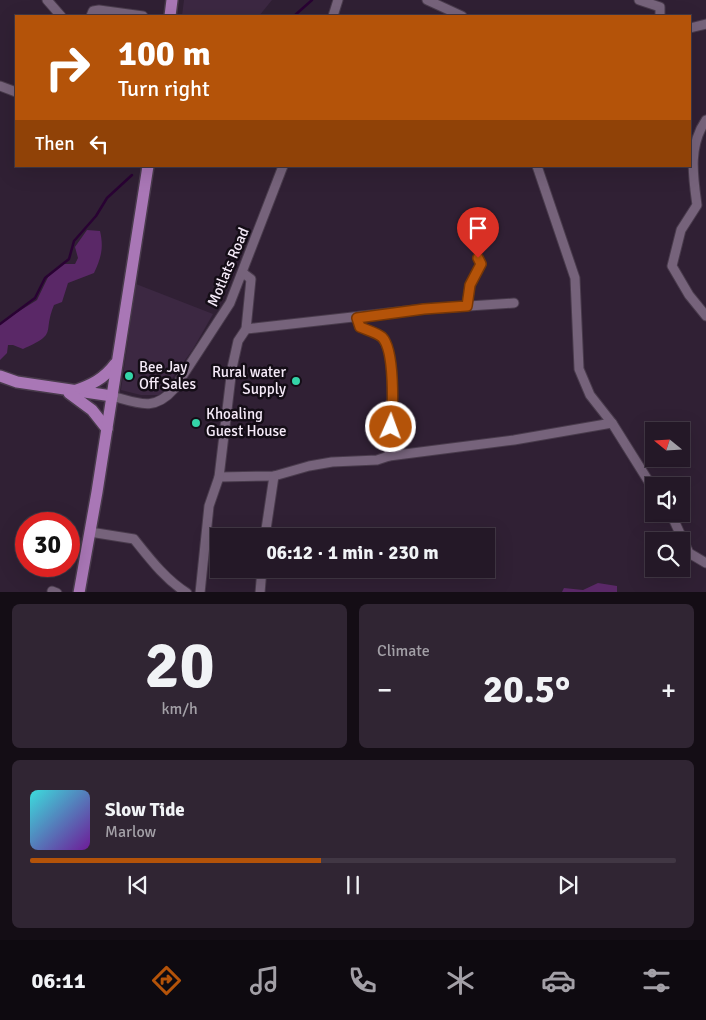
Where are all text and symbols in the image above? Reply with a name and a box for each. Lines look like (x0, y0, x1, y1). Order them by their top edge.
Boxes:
text: 100 m (118, 32, 211, 75)
icon: right (35, 35, 100, 100)
text: Turn right (118, 75, 210, 102)
icon: left (85, 130, 113, 158)
text: Then (35, 132, 75, 156)
pin (457, 207, 499, 258)
icon: arrive (464, 214, 492, 242)
street label: Motlats Road (203, 225, 253, 309)
place label: Bee Jay Off Sales (139, 358, 197, 393)
place label: Rural water Supply (212, 363, 286, 398)
marker: Bee Jay Off Sales (123, 370, 135, 382)
marker: Rural water Supply (290, 375, 302, 387)
position arrow (364, 400, 416, 452)
place label: Khoaling Guest House (206, 405, 287, 440)
marker: Khoaling Guest House (190, 417, 202, 429)
north arrow (645, 422, 690, 468)
map controls (645, 422, 690, 577)
button: sound (645, 477, 690, 522)
speed limit sign: 30 (15, 512, 80, 577)
button: search (645, 532, 690, 577)
text: 06:12 · 1 min · 230 m (266, 541, 439, 565)
text: 20 (144, 626, 215, 706)
text: Climate (377, 641, 430, 661)
text: 20.5° (483, 666, 570, 713)
text: − (377, 673, 392, 707)
text: + (661, 673, 676, 707)
text: km/h (161, 699, 198, 719)
text: Slow Tide (105, 798, 185, 822)
text: Marlow (105, 822, 156, 842)
icon: previous (124, 871, 152, 899)
icon: pause (339, 871, 367, 899)
icon: next (554, 871, 582, 899)
icon: directions (149, 963, 184, 998)
icon: music (247, 963, 282, 998)
icon: phone (345, 963, 380, 998)
icon: climate (443, 963, 478, 998)
icon: car (541, 963, 576, 998)
icon: filters (639, 963, 674, 998)
text: 06:11 (32, 967, 86, 994)

